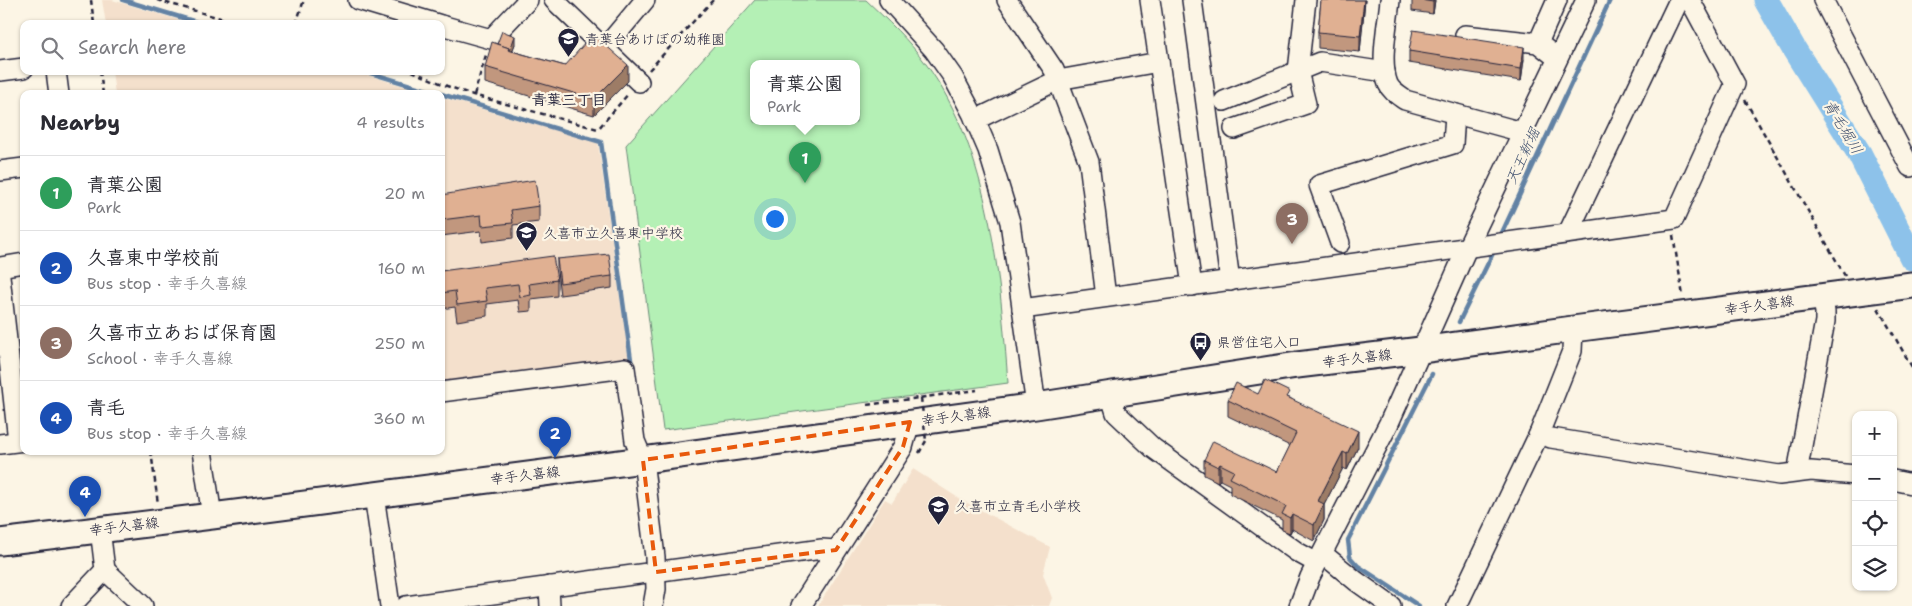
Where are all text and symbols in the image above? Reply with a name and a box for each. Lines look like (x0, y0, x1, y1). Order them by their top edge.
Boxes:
search box (20, 20, 445, 75)
school or university icon: 青葉台あけぼの幼稚園 (557, 27, 581, 58)
place label: 青葉台あけぼの幼稚園 (585, 30, 725, 48)
icon: search (38, 34, 66, 62)
text: Search here (78, 35, 187, 60)
popup (750, 60, 860, 125)
text: 青葉公園 (767, 71, 843, 96)
district label: 青葉三丁目 (531, 90, 607, 110)
text: Park (767, 96, 801, 117)
water label: 青毛堀川 (1819, 96, 1867, 158)
text: Nearby (40, 109, 120, 137)
text: 4 results (356, 112, 425, 133)
water label: 天王新堀 (1501, 124, 1545, 187)
pin: 1 (789, 142, 821, 183)
text: 青葉公園 (87, 172, 163, 197)
text: 1 (52, 183, 60, 204)
text: 20 m (384, 183, 425, 204)
text: Park (87, 197, 121, 218)
pin: 3 (1276, 203, 1308, 244)
your location (762, 206, 788, 232)
school or university icon: 久喜市立久喜東中学校 (515, 221, 539, 252)
place label: 久喜市立久喜東中学校 (543, 224, 683, 242)
text: 久喜東中学校前 (87, 245, 220, 270)
text: 2 (50, 258, 62, 279)
text: 160 m (378, 258, 425, 279)
text: Bus stop · 幸手久喜線 (87, 273, 247, 294)
street label: 幸手久喜線 (1723, 291, 1795, 319)
text: 久喜市立あおば保育園 (87, 320, 277, 345)
bus stop icon: 県営住宅入口 (1189, 330, 1213, 361)
text: 3 (50, 333, 62, 354)
text: 250 m (374, 333, 425, 354)
place label: 県営住宅入口 (1217, 333, 1301, 351)
street label: 幸手久喜線 (1321, 345, 1393, 371)
text: School · 幸手久喜線 (87, 348, 233, 369)
text: 青毛 (87, 395, 125, 420)
street label: 幸手久喜線 (920, 402, 992, 430)
text: 4 (50, 408, 62, 429)
text: 360 m (373, 408, 425, 429)
map controls (1852, 411, 1897, 591)
button: + (1852, 411, 1897, 456)
pin: 2 (539, 417, 571, 458)
text: Bus stop · 幸手久喜線 (87, 423, 247, 444)
button: − (1852, 456, 1897, 501)
street label: 幸手久喜線 (489, 462, 561, 488)
pin: 4 (69, 476, 101, 517)
school or university icon: 久喜市立青毛小学校 (927, 494, 951, 525)
place label: 久喜市立青毛小学校 (955, 497, 1081, 515)
button: locate (1852, 501, 1897, 546)
street label: 幸手久喜線 (88, 513, 160, 539)
button: layers (1852, 546, 1897, 591)

